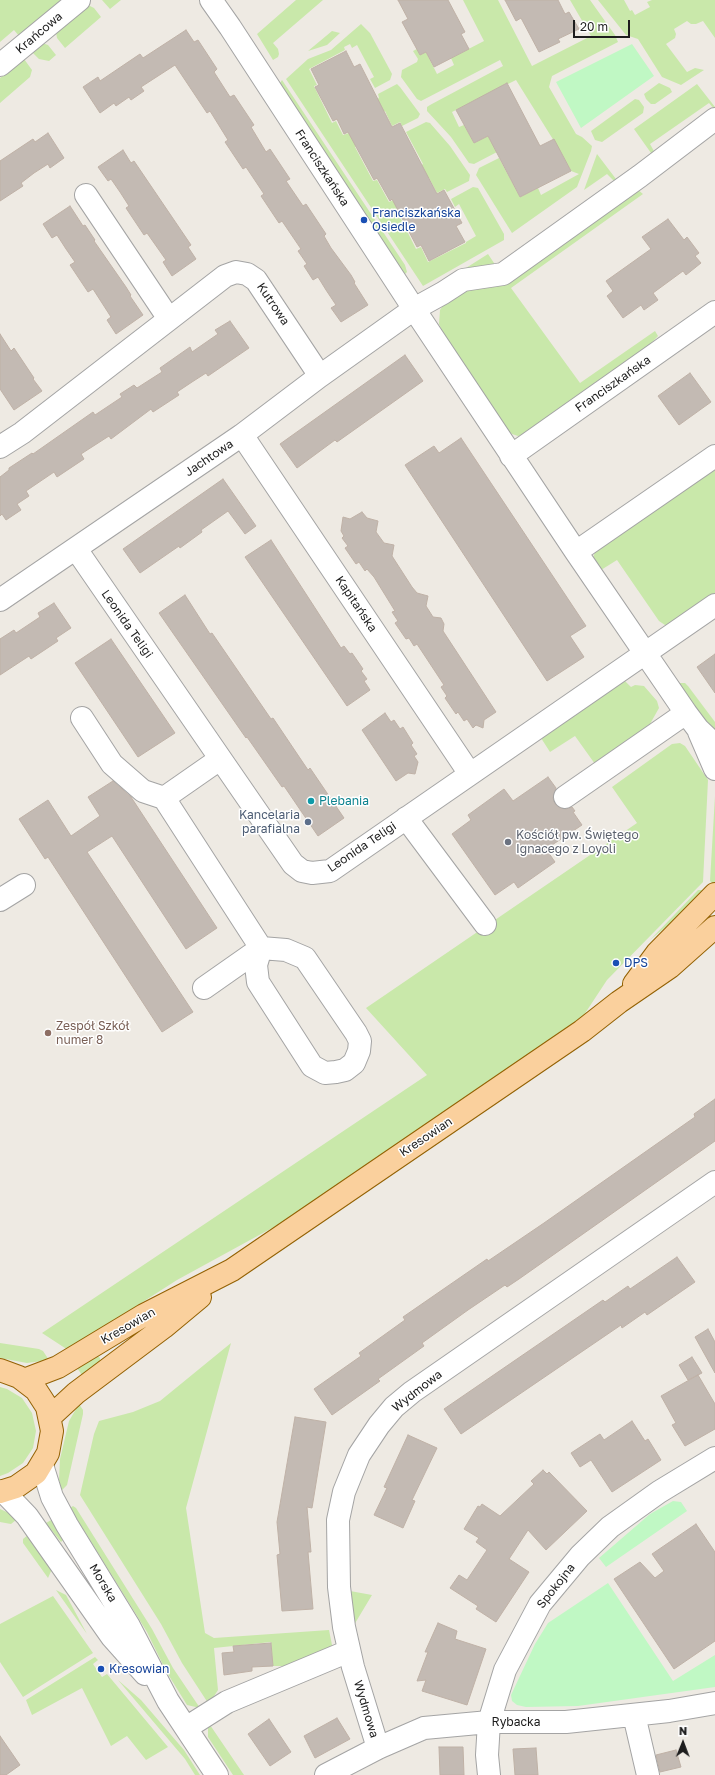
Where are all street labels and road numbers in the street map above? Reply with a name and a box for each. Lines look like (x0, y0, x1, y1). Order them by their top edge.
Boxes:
street label: Krańcowa (13, 9, 65, 57)
street label: Franciszkańska (292, 127, 352, 209)
street label: Kutrowa (254, 280, 292, 328)
street label: Franciszkańska (573, 353, 653, 415)
street label: Jachtowa (182, 437, 236, 479)
street label: Kapitańska (332, 573, 380, 635)
street label: Leonida Teligi (98, 587, 156, 661)
street label: Leonida Teligi (325, 819, 399, 875)
street label: Kresowian (397, 1114, 455, 1160)
street label: Kresowian (98, 1305, 158, 1347)
street label: Wydmowa (389, 1367, 445, 1415)
street label: Morska (86, 1561, 120, 1605)
street label: Spokojna (534, 1561, 578, 1611)
street label: Wydmowa (350, 1679, 382, 1739)
street label: Rybacka (491, 1715, 541, 1729)

